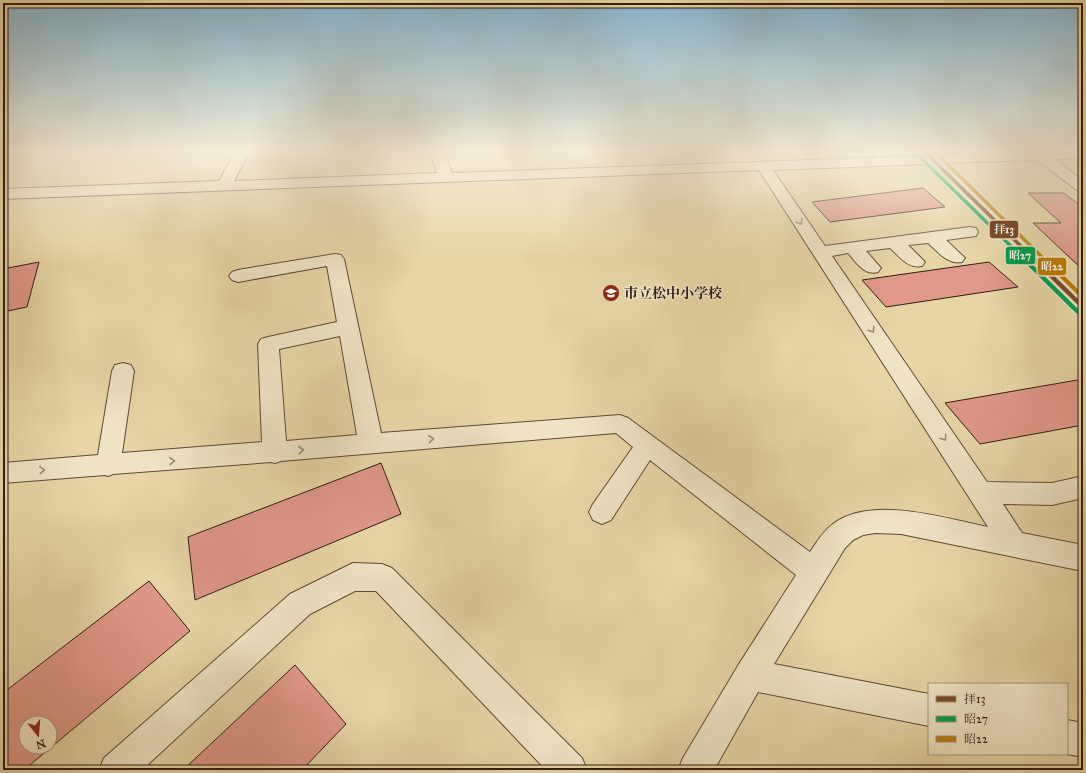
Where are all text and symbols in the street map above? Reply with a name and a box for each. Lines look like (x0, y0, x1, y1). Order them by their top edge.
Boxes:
one-way arrow (795, 218, 803, 225)
line badge: 拝13 (989, 220, 1019, 239)
text: 拝13 (994, 223, 1014, 237)
line badge: 昭27 (1005, 246, 1036, 265)
text: 昭27 (1009, 249, 1031, 262)
line badge: 昭22 (1037, 257, 1067, 276)
text: 昭22 (1041, 260, 1063, 273)
school or university icon: 市立松中小学校 (601, 283, 621, 303)
place label: 市立松中小学校 (624, 285, 722, 302)
one-way arrow (867, 326, 874, 333)
one-way arrow (939, 434, 946, 441)
one-way arrow (428, 435, 434, 444)
one-way arrow (298, 446, 304, 455)
one-way arrow (169, 456, 175, 465)
one-way arrow (39, 466, 45, 475)
legend (928, 683, 1068, 755)
text: 拝13 (964, 692, 986, 706)
text: 昭27 (964, 712, 988, 726)
north arrow (18, 715, 58, 755)
text: 昭22 (964, 732, 988, 746)
text: N (34, 737, 47, 752)

